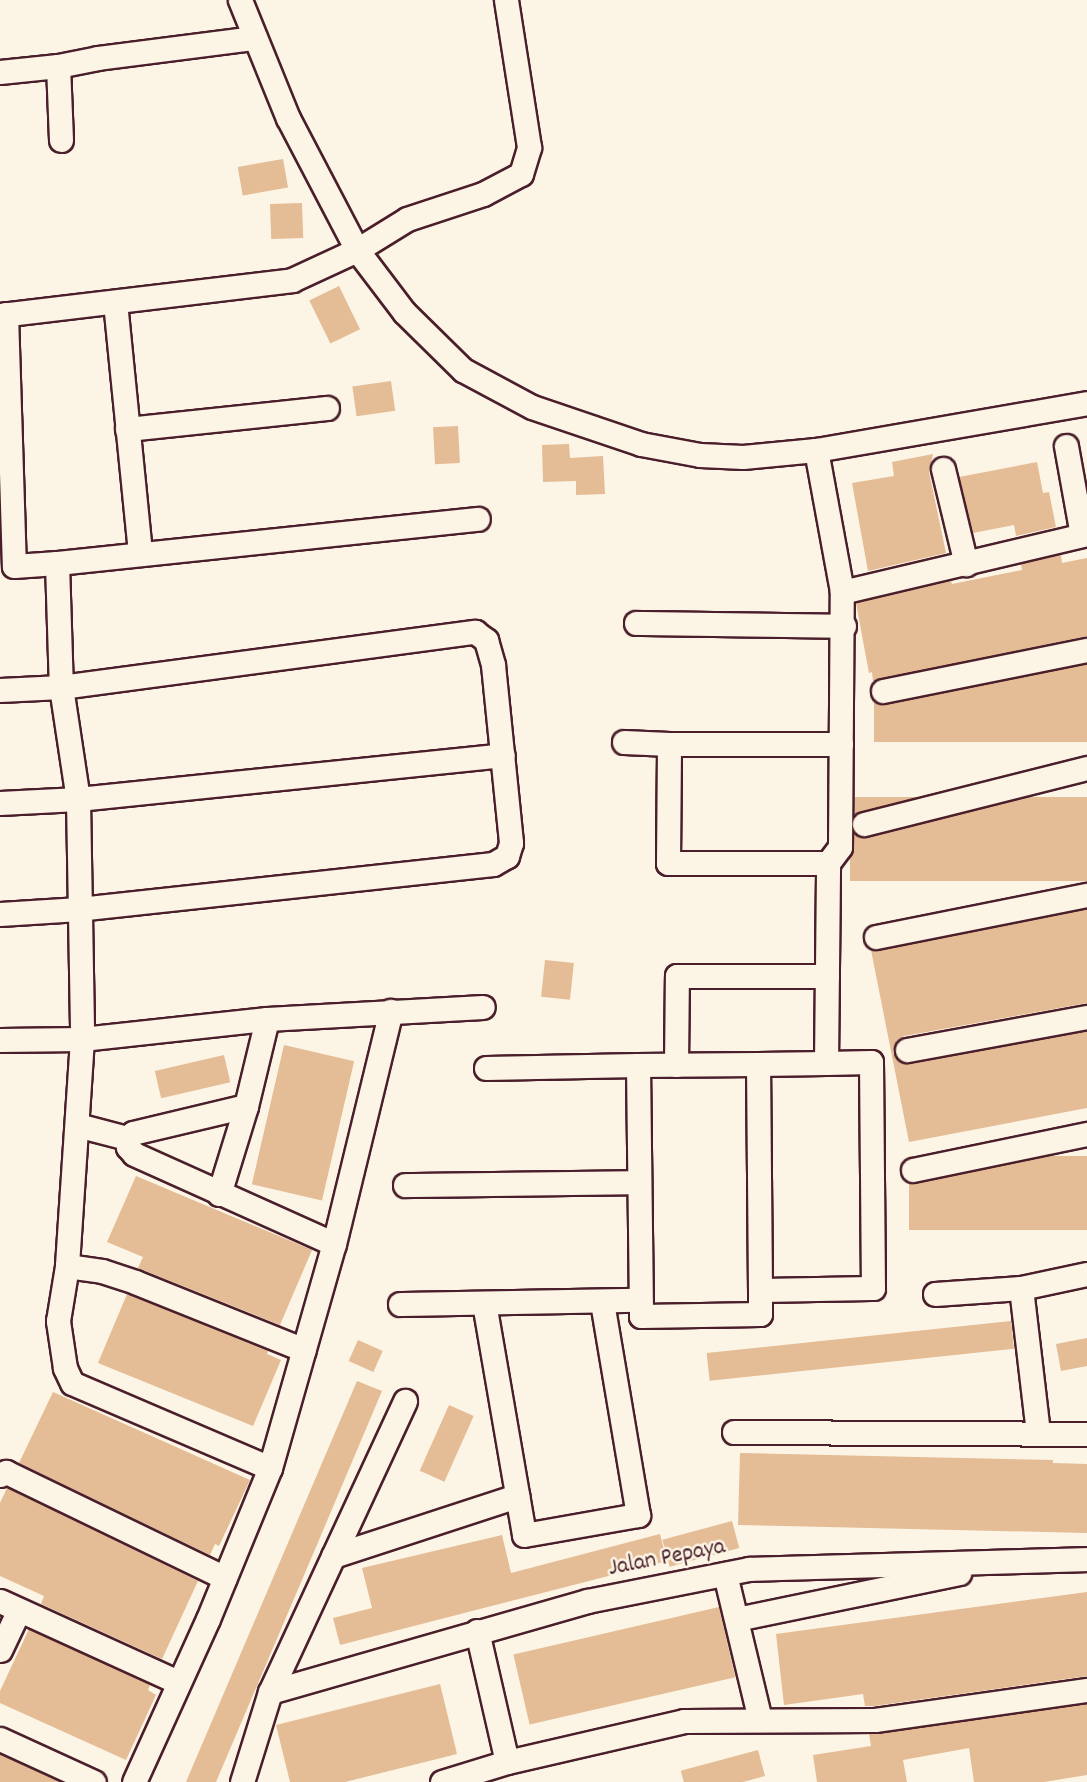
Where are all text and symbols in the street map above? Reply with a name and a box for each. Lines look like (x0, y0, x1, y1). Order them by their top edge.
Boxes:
street label: Jalan Pepaya (606, 1534, 728, 1584)

